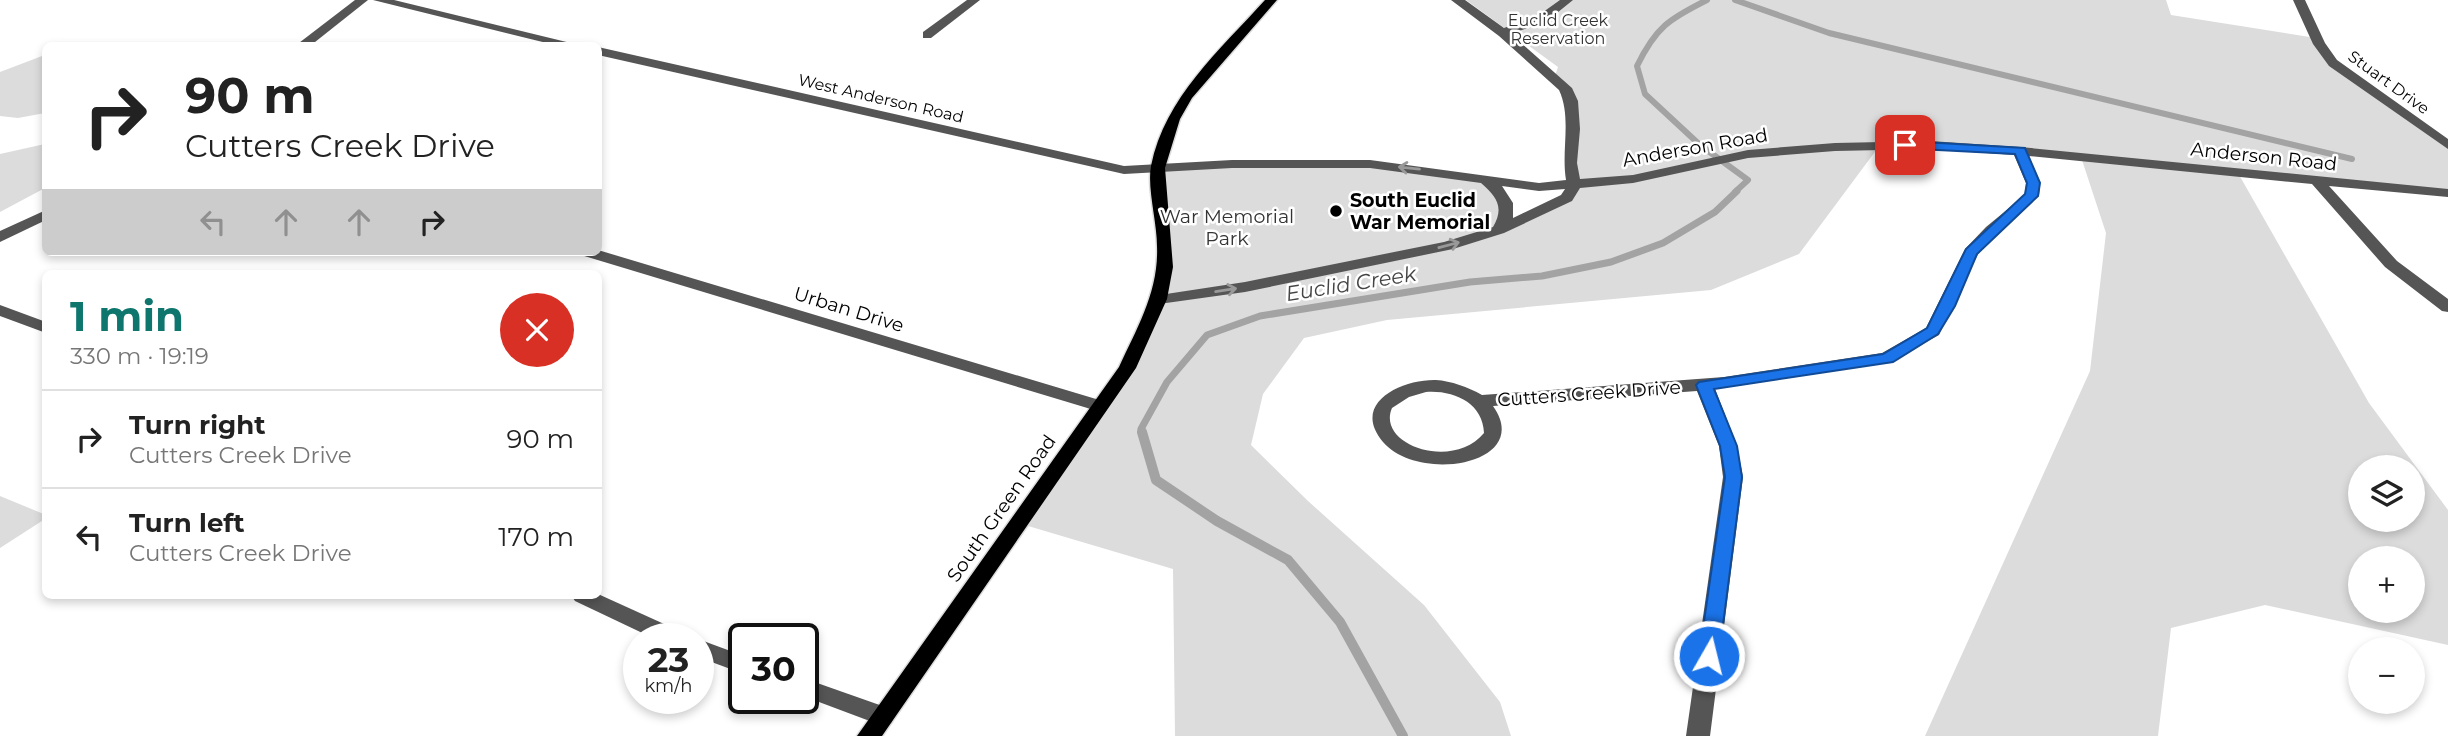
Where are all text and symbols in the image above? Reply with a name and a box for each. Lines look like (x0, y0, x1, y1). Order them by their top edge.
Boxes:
park label: Euclid Creek Reservation (1508, 11, 1609, 48)
street label: Stuart Drive (2344, 47, 2433, 118)
text: 90 m (185, 66, 315, 125)
icon: right (70, 70, 161, 161)
street label: West Anderson Road (796, 70, 965, 127)
pin (1875, 115, 1935, 175)
street label: Anderson Road (1621, 123, 1770, 172)
text: Cutters Creek Drive (185, 126, 495, 165)
icon: arrive (1886, 126, 1924, 164)
street label: Anderson Road (2190, 137, 2338, 176)
one-way arrow (1398, 161, 1421, 174)
place label: South Euclid War Memorial (1350, 189, 1490, 234)
icon: left (194, 203, 232, 241)
icon: ahead (267, 203, 305, 241)
icon: ahead (340, 203, 378, 241)
icon: right (413, 203, 451, 241)
marker: South Euclid War Memorial (1328, 203, 1344, 219)
park label: War Memorial Park (1160, 205, 1294, 250)
one-way arrow (1437, 238, 1460, 251)
water label: Euclid Creek (1284, 261, 1419, 306)
street label: Urban Drive (791, 282, 907, 337)
one-way arrow (1215, 283, 1237, 296)
text: 1 min (70, 290, 184, 342)
button: close (500, 293, 574, 367)
text: 330 m · 19:19 (70, 342, 209, 370)
street label: Cutters Creek Drive (1496, 376, 1682, 411)
text: Turn right (129, 409, 265, 441)
icon: right (70, 420, 108, 458)
text: 90 m (507, 423, 574, 455)
street label: South Green Road (942, 430, 1061, 586)
text: Cutters Creek Drive (129, 441, 352, 469)
map controls (2348, 455, 2425, 714)
button: layers (2348, 455, 2425, 532)
text: Turn left (129, 507, 245, 539)
icon: left (70, 518, 108, 556)
text: 170 m (498, 521, 574, 553)
text: Cutters Creek Drive (129, 539, 352, 567)
button: + (2348, 546, 2425, 623)
position arrow (1672, 619, 1746, 693)
speed limit sign: 30 (728, 623, 819, 714)
button: − (2348, 637, 2425, 714)
text: 23 (648, 638, 689, 681)
text: km/h (644, 675, 693, 697)

